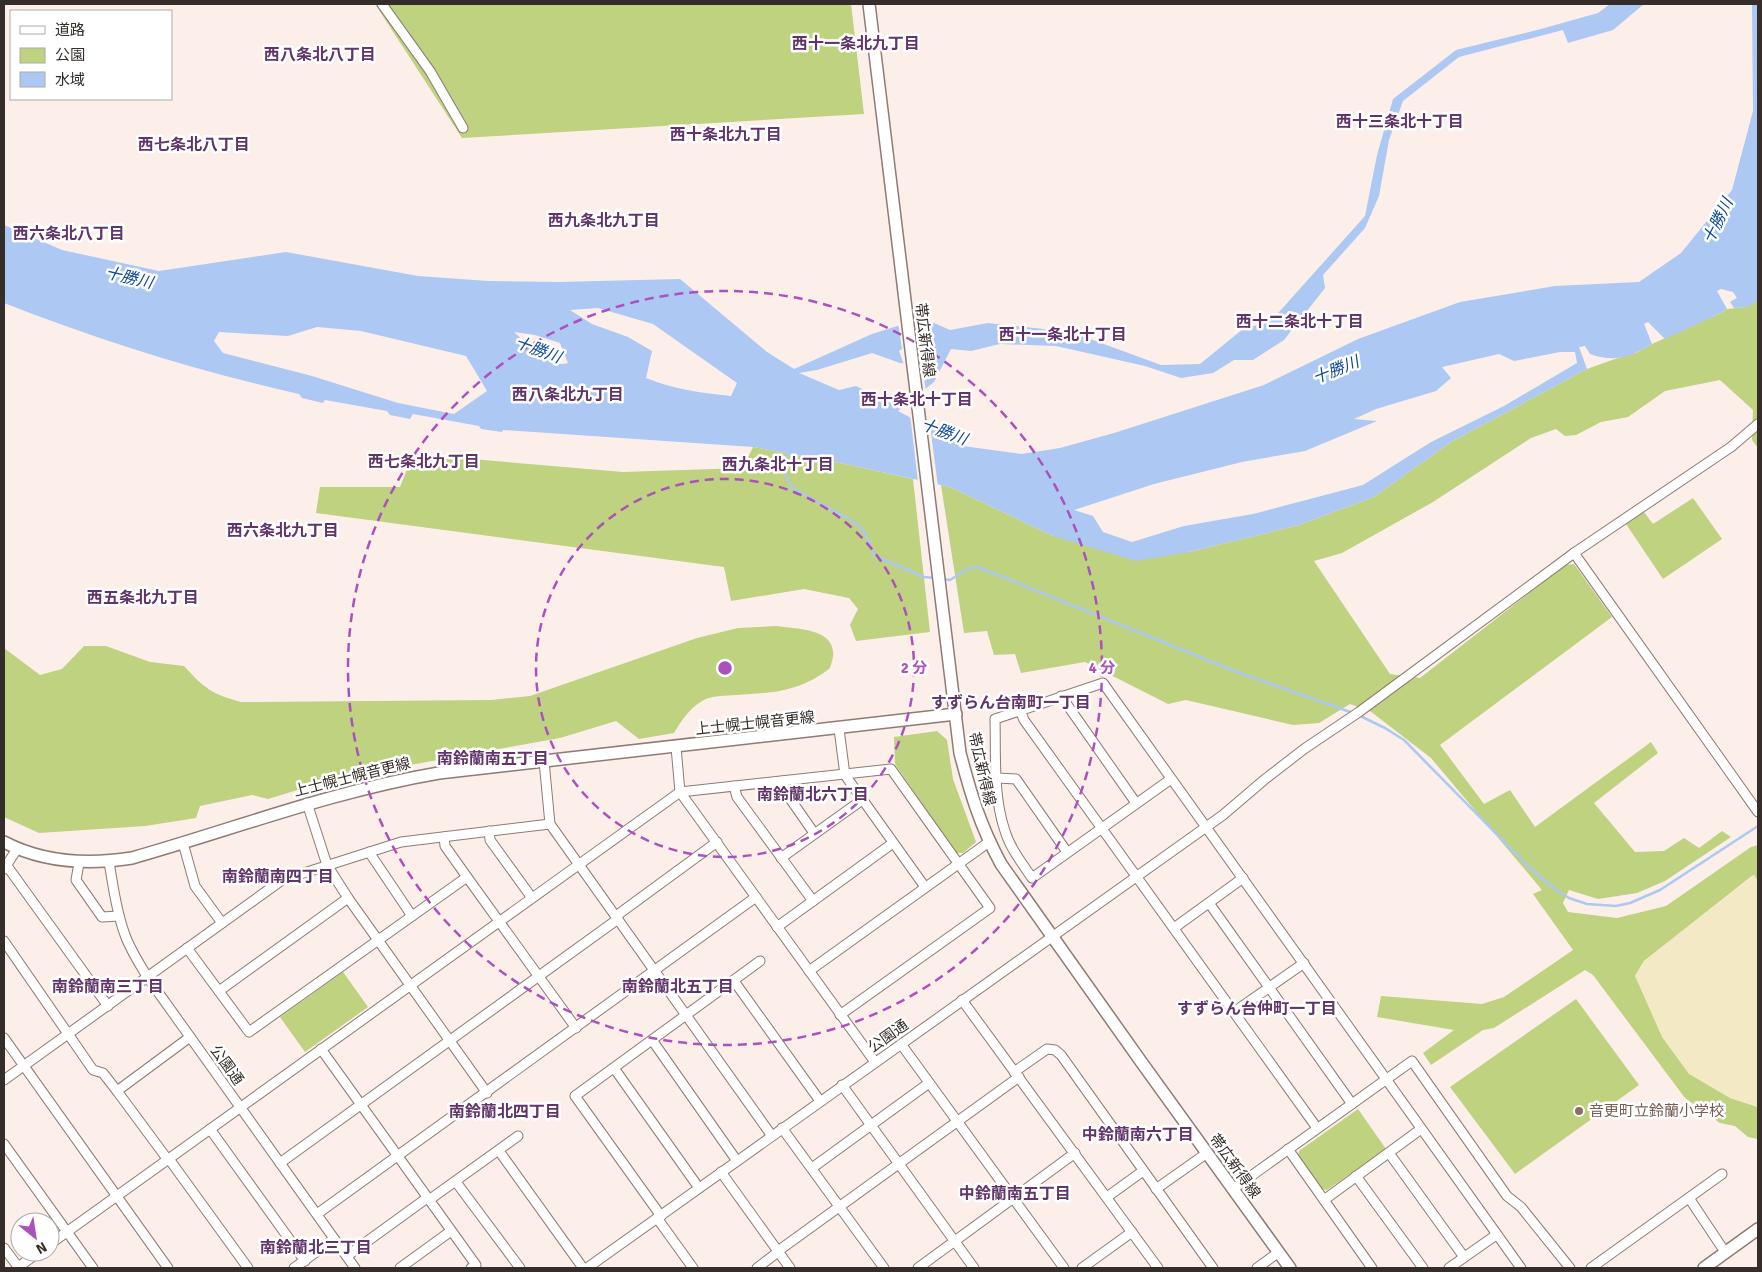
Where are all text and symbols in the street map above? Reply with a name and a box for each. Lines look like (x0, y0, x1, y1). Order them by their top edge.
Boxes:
legend (10, 10, 172, 100)
text: 道路 (55, 21, 85, 39)
district label: 西十一条北九丁目 (792, 34, 920, 54)
district label: 西八条北八丁目 (264, 45, 376, 65)
text: 公園 (55, 46, 85, 64)
text: 水域 (55, 71, 85, 89)
district label: 西十三条北十丁目 (1336, 112, 1464, 132)
district label: 西十条北九丁目 (670, 125, 782, 145)
district label: 西七条北八丁目 (138, 135, 250, 155)
water label: 十勝川 (1698, 193, 1738, 247)
district label: 西九条北九丁目 (548, 211, 660, 231)
district label: 西六条北八丁目 (13, 224, 125, 244)
water label: 十勝川 (103, 263, 157, 294)
street label: 帯広新得線 (911, 302, 939, 378)
district label: 西十二条北十丁目 (1236, 312, 1364, 332)
district label: 西十一条北十丁目 (999, 325, 1127, 345)
water label: 十勝川 (512, 332, 566, 368)
water label: 十勝川 (1310, 351, 1364, 388)
district label: 西八条北九丁目 (512, 385, 624, 405)
district label: 西十条北十丁目 (861, 390, 973, 410)
water label: 十勝川 (918, 414, 972, 450)
district label: 西七条北九丁目 (368, 452, 480, 472)
district label: 西九条北十丁目 (722, 455, 834, 475)
district label: 西六条北九丁目 (227, 521, 339, 541)
district label: 西五条北九丁目 (87, 588, 199, 608)
centre of rings (716, 659, 734, 677)
text: 2 分 (901, 659, 927, 677)
text: 4 分 (1089, 659, 1115, 677)
district label: すずらん台南町一丁目 (931, 693, 1091, 713)
street label: 上士幌士幌音更線 (694, 708, 816, 738)
street label: 帯広新得線 (965, 730, 999, 808)
district label: 南鈴蘭南五丁目 (437, 749, 549, 769)
street label: 上士幌士幌音更線 (292, 754, 412, 800)
district label: 南鈴蘭北六丁目 (757, 785, 869, 805)
district label: 南鈴蘭南四丁目 (222, 867, 334, 887)
district label: 南鈴蘭南三丁目 (52, 977, 164, 997)
district label: 南鈴蘭北五丁目 (622, 977, 734, 997)
district label: すずらん台仲町一丁目 (1177, 999, 1337, 1019)
street label: 公園通 (864, 1016, 912, 1056)
street label: 公園通 (206, 1042, 248, 1088)
district label: 南鈴蘭北四丁目 (449, 1102, 561, 1122)
place label: 音更町立鈴蘭小学校 (1589, 1102, 1724, 1120)
marker: 音更町立鈴蘭小学校 (1573, 1105, 1585, 1117)
district label: 中鈴蘭南六丁目 (1082, 1125, 1194, 1145)
street label: 帯広新得線 (1206, 1130, 1264, 1202)
district label: 中鈴蘭南五丁目 (959, 1184, 1071, 1204)
north arrow (10, 1212, 60, 1262)
text: N (33, 1238, 50, 1258)
district label: 南鈴蘭北三丁目 (260, 1238, 372, 1258)

